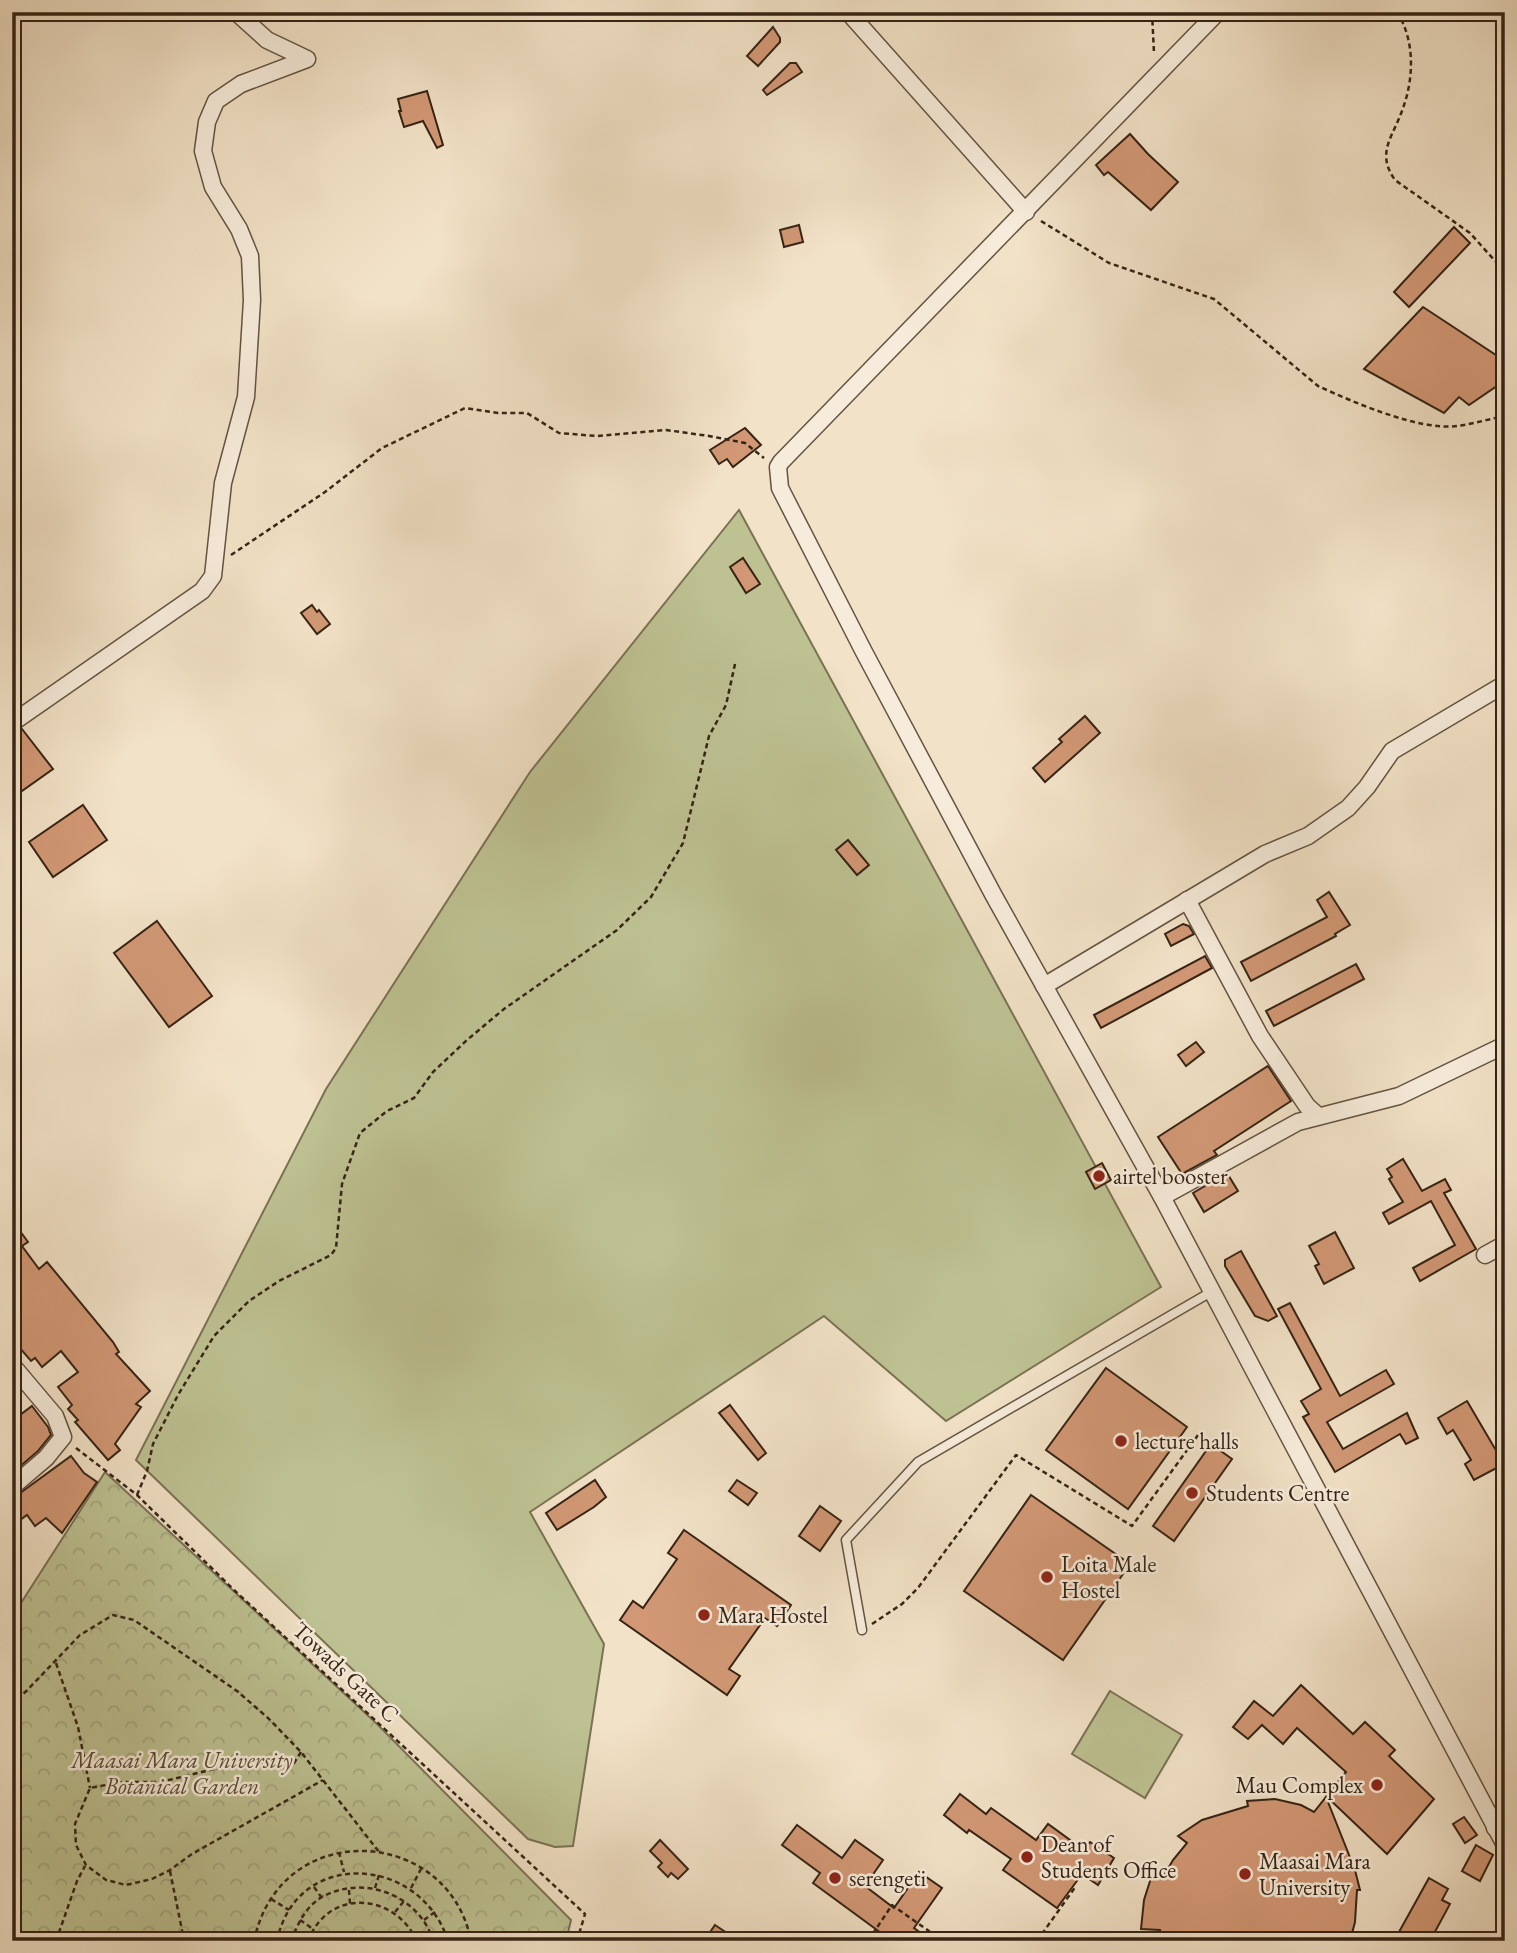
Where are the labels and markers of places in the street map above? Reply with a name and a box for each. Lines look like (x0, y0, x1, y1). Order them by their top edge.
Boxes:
place label: airtel booster (1113, 1161, 1228, 1191)
marker: airtel booster (1091, 1168, 1107, 1184)
place label: lecture halls (1135, 1426, 1239, 1456)
marker: lecture halls (1113, 1433, 1129, 1449)
place label: Students Centre (1206, 1478, 1349, 1508)
marker: Students Centre (1184, 1485, 1200, 1501)
place label: Loita Male Hostel (1061, 1549, 1156, 1605)
marker: Loita Male Hostel (1039, 1569, 1055, 1585)
place label: Mara Hostel (718, 1600, 829, 1630)
marker: Mara Hostel (696, 1607, 712, 1623)
place label: Mau Complex (1236, 1770, 1363, 1800)
marker: Mau Complex (1369, 1777, 1385, 1793)
place label: Dean of Students Office (1041, 1829, 1176, 1885)
place label: Maasai Mara University (1259, 1846, 1372, 1902)
marker: Dean of Students Office (1019, 1849, 1035, 1865)
place label: serengeti (849, 1863, 926, 1893)
marker: Maasai Mara University (1237, 1866, 1253, 1882)
marker: serengeti (827, 1870, 843, 1886)

